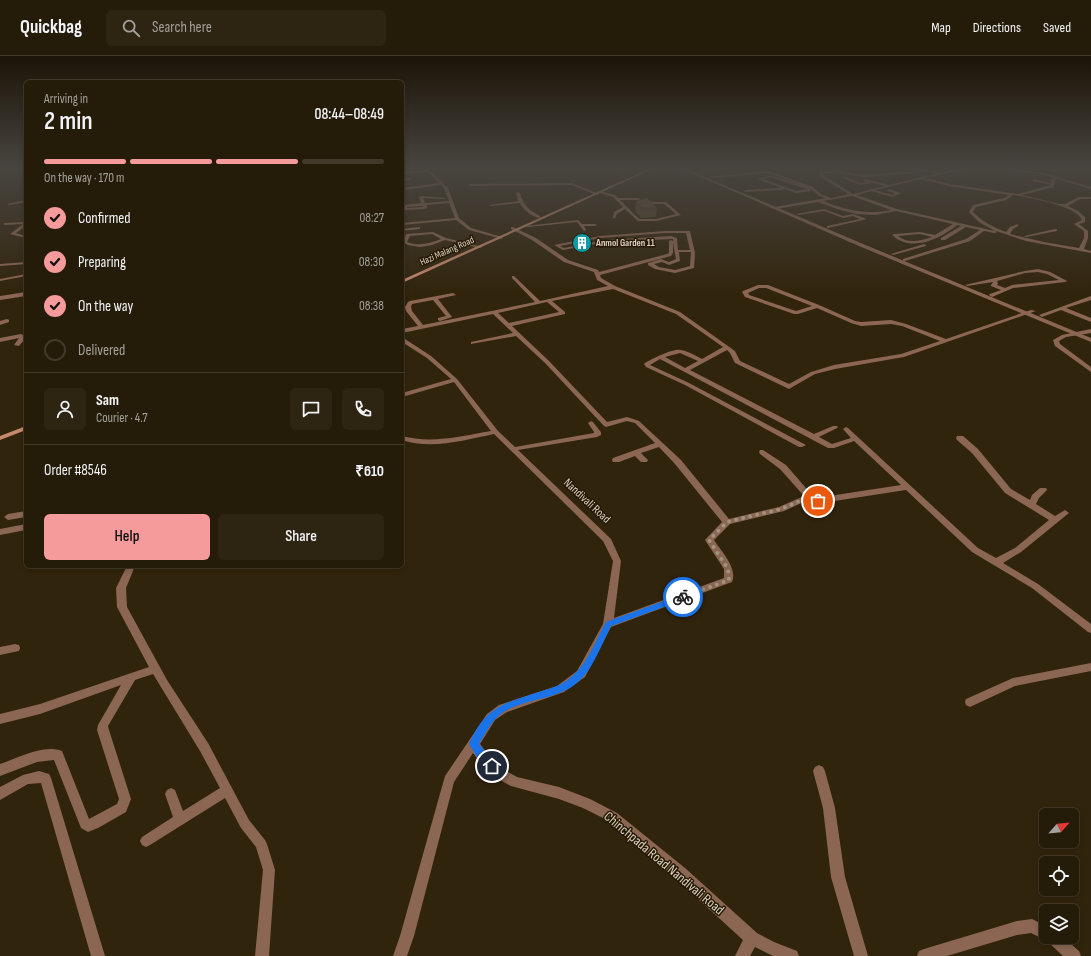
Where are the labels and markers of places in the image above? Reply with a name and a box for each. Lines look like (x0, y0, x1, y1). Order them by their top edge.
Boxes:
building icon: Anmol Garden 11 (571, 232, 593, 254)
place label: Anmol Garden 11 (595, 237, 655, 249)
pin (801, 484, 835, 518)
pin (475, 749, 509, 783)

